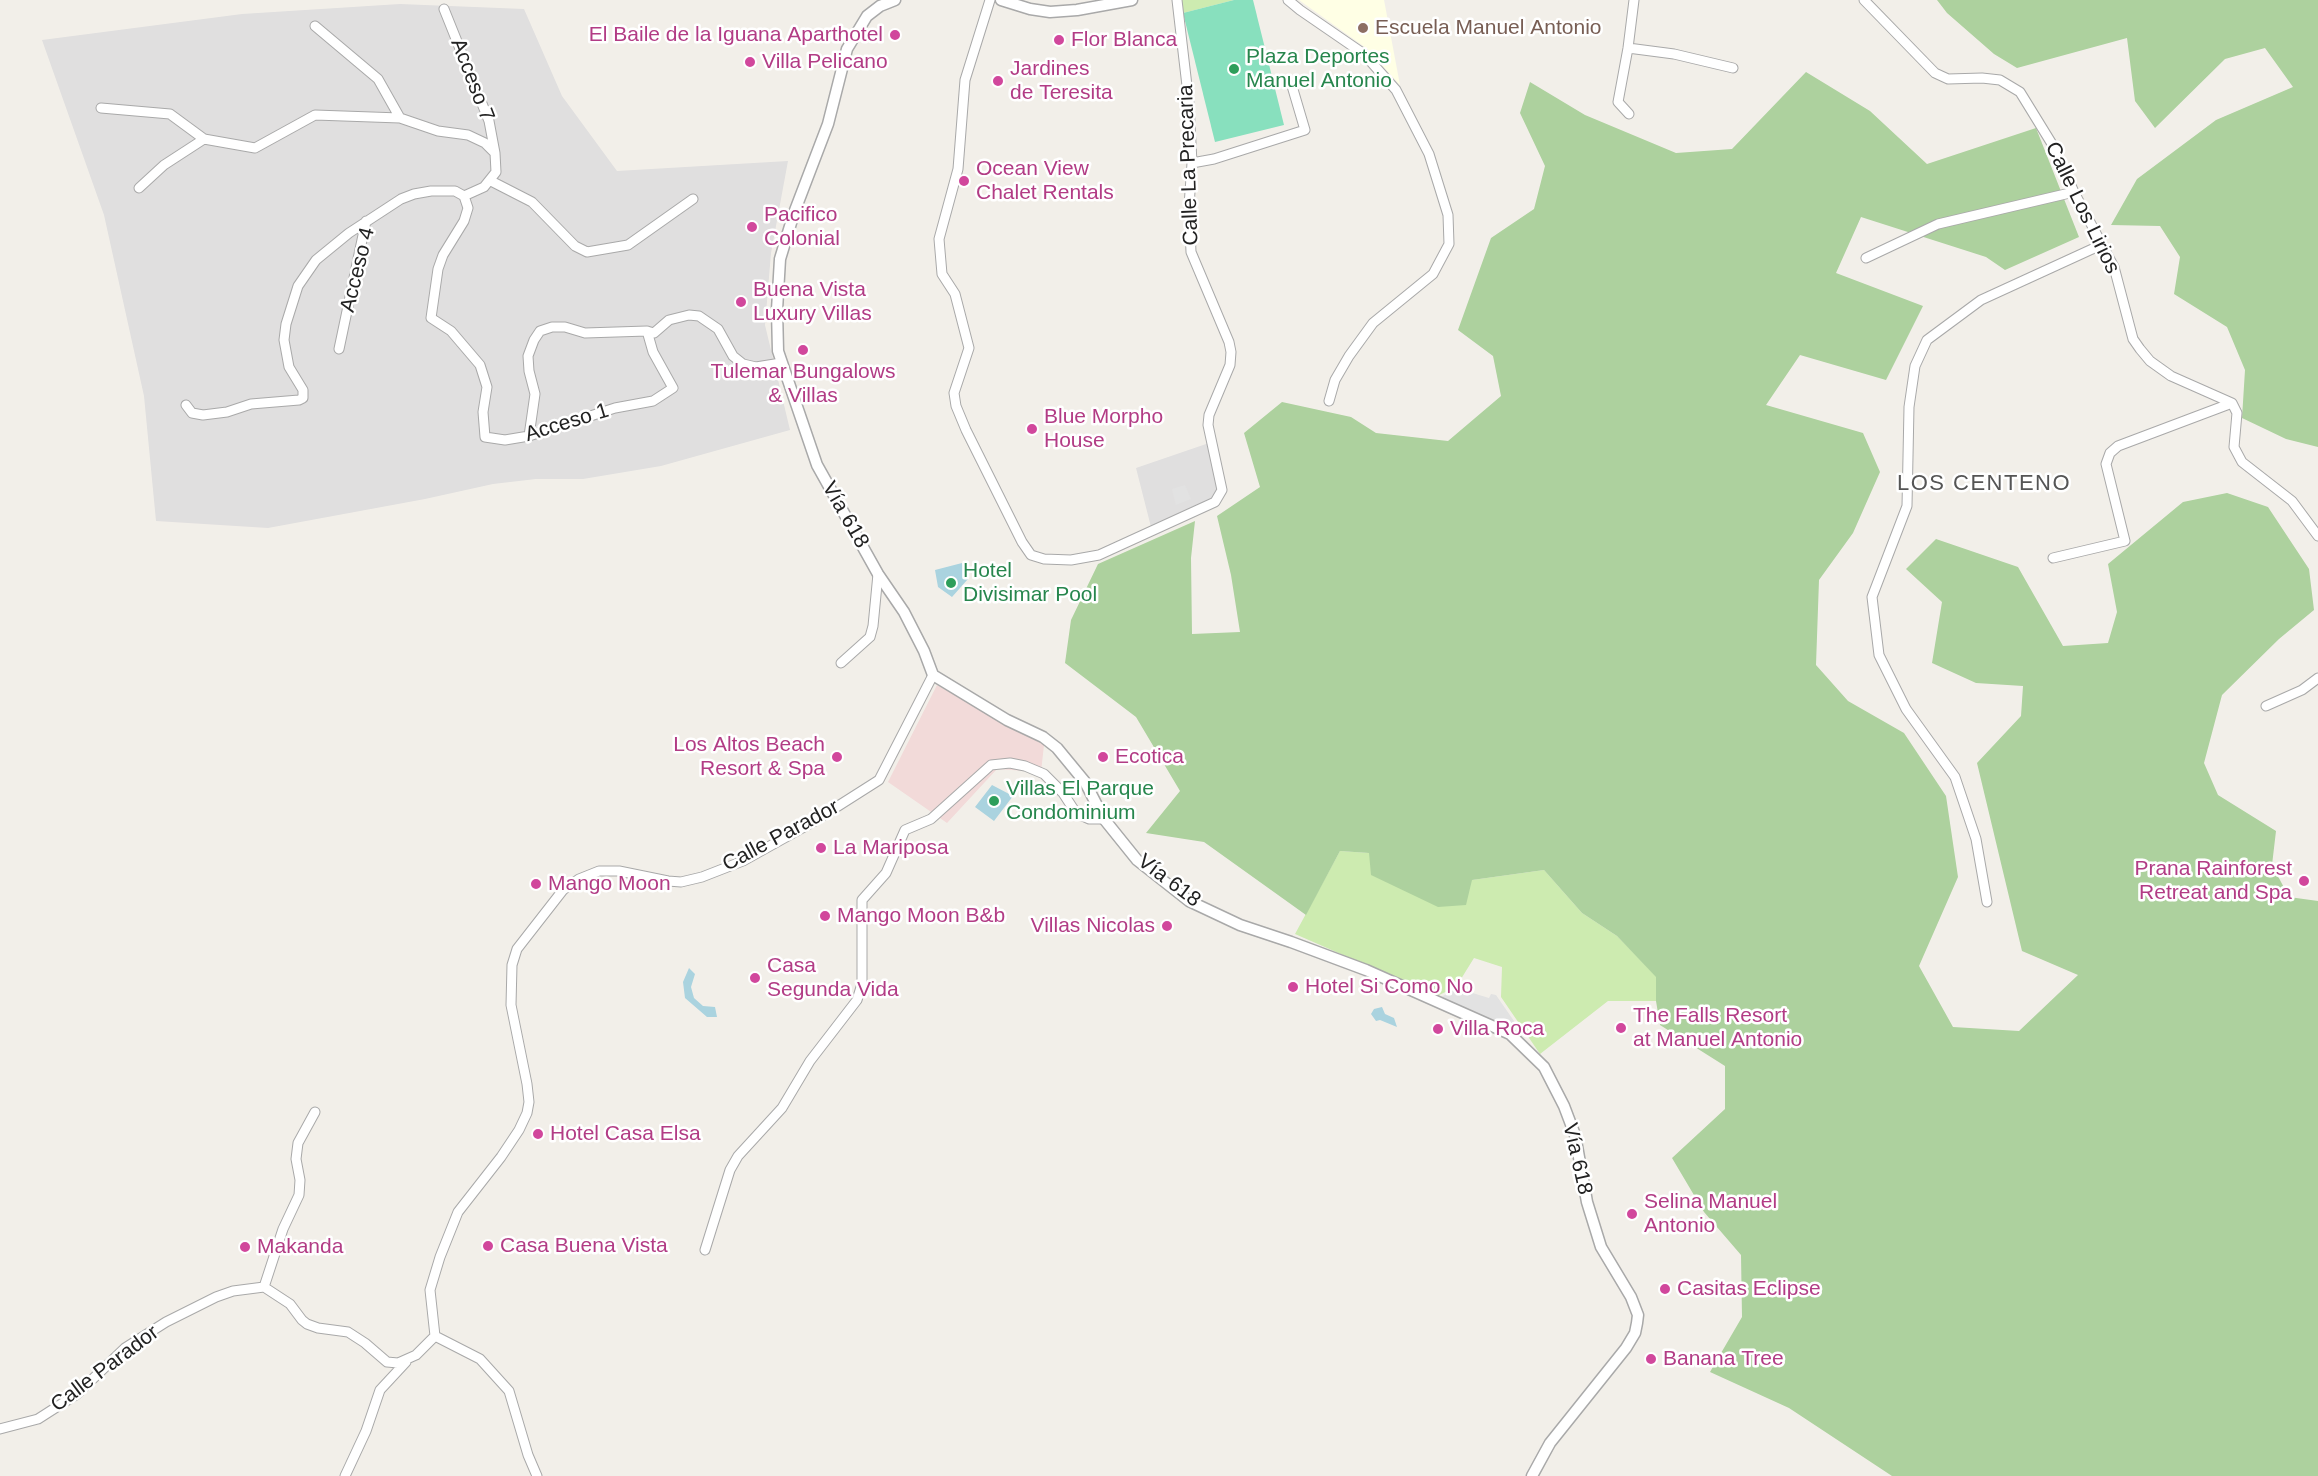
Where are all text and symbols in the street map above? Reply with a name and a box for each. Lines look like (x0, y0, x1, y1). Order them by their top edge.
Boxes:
place label: Escuela Manuel Antonio (1375, 15, 1601, 41)
marker: Escuela Manuel Antonio (1356, 21, 1370, 35)
place label: El Baile de la Iguana Aparthotel (589, 22, 883, 48)
place label: Flor Blanca (1071, 27, 1177, 53)
marker: El Baile de la Iguana Aparthotel (888, 28, 902, 42)
marker: Flor Blanca (1052, 33, 1066, 47)
street label: Acceso 7 (445, 35, 499, 125)
place label: Plaza Deportes Manuel Antonio (1246, 44, 1392, 94)
place label: Villa Pelicano (762, 49, 888, 75)
marker: Villa Pelicano (743, 55, 757, 69)
place label: Jardines de Teresita (1010, 56, 1113, 106)
marker: Plaza Deportes Manuel Antonio (1227, 62, 1241, 76)
marker: Jardines de Teresita (991, 74, 1005, 88)
street label: Calle La Precaria (1174, 84, 1204, 246)
street label: Calle Los Lirios (2039, 138, 2125, 278)
place label: Ocean View Chalet Rentals (976, 156, 1114, 206)
marker: Ocean View Chalet Rentals (957, 174, 971, 188)
place label: Pacifico Colonial (764, 202, 840, 252)
marker: Pacifico Colonial (745, 220, 759, 234)
street label: Acceso 4 (335, 225, 381, 315)
place label: Buena Vista Luxury Villas (753, 277, 872, 327)
marker: Buena Vista Luxury Villas (734, 295, 748, 309)
marker: Tulemar Bungalows & Villas (796, 343, 810, 357)
place label: Tulemar Bungalows & Villas (711, 359, 895, 409)
street label: Acceso 1 (522, 398, 612, 448)
place label: Blue Morpho House (1044, 404, 1163, 454)
marker: Blue Morpho House (1025, 422, 1039, 436)
district label: LOS CENTENO (1897, 471, 2071, 497)
street label: Vía 618 (816, 477, 874, 553)
place label: Hotel Divisimar Pool (963, 558, 1097, 608)
marker: Hotel Divisimar Pool (944, 576, 958, 590)
place label: Los Altos Beach Resort & Spa (673, 732, 825, 782)
place label: Ecotica (1115, 744, 1184, 770)
marker: Los Altos Beach Resort & Spa (830, 750, 844, 764)
marker: Ecotica (1096, 750, 1110, 764)
place label: Villas El Parque Condominium (1006, 776, 1154, 826)
marker: Villas El Parque Condominium (987, 794, 1001, 808)
street label: Calle Parador (718, 795, 844, 877)
place label: La Mariposa (833, 835, 949, 861)
marker: La Mariposa (814, 841, 828, 855)
street label: Vía 618 (1133, 849, 1205, 913)
place label: Prana Rainforest Retreat and Spa (2134, 856, 2292, 906)
place label: Mango Moon (548, 871, 671, 897)
marker: Prana Rainforest Retreat and Spa (2297, 874, 2311, 888)
marker: Mango Moon (529, 877, 543, 891)
place label: Mango Moon B&b (837, 903, 1005, 929)
marker: Mango Moon B&b (818, 909, 832, 923)
place label: Villas Nicolas (1031, 913, 1155, 939)
marker: Villas Nicolas (1160, 919, 1174, 933)
place label: Casa Segunda Vida (767, 953, 899, 1003)
marker: Casa Segunda Vida (748, 971, 762, 985)
place label: Hotel Si Como No (1305, 974, 1473, 1000)
marker: Hotel Si Como No (1286, 980, 1300, 994)
place label: The Falls Resort at Manuel Antonio (1633, 1003, 1802, 1053)
place label: Villa Roca (1450, 1016, 1544, 1042)
marker: The Falls Resort at Manuel Antonio (1614, 1021, 1628, 1035)
marker: Villa Roca (1431, 1022, 1445, 1036)
place label: Hotel Casa Elsa (550, 1121, 701, 1147)
street label: Vía 618 (1557, 1121, 1597, 1197)
marker: Hotel Casa Elsa (531, 1127, 545, 1141)
place label: Selina Manuel Antonio (1644, 1189, 1777, 1239)
marker: Selina Manuel Antonio (1625, 1207, 1639, 1221)
place label: Casa Buena Vista (500, 1233, 668, 1259)
place label: Makanda (257, 1234, 343, 1260)
marker: Casa Buena Vista (481, 1239, 495, 1253)
marker: Makanda (238, 1240, 252, 1254)
place label: Casitas Eclipse (1677, 1276, 1821, 1302)
marker: Casitas Eclipse (1658, 1282, 1672, 1296)
street label: Calle Parador (46, 1320, 164, 1418)
place label: Banana Tree (1663, 1346, 1784, 1372)
marker: Banana Tree (1644, 1352, 1658, 1366)

